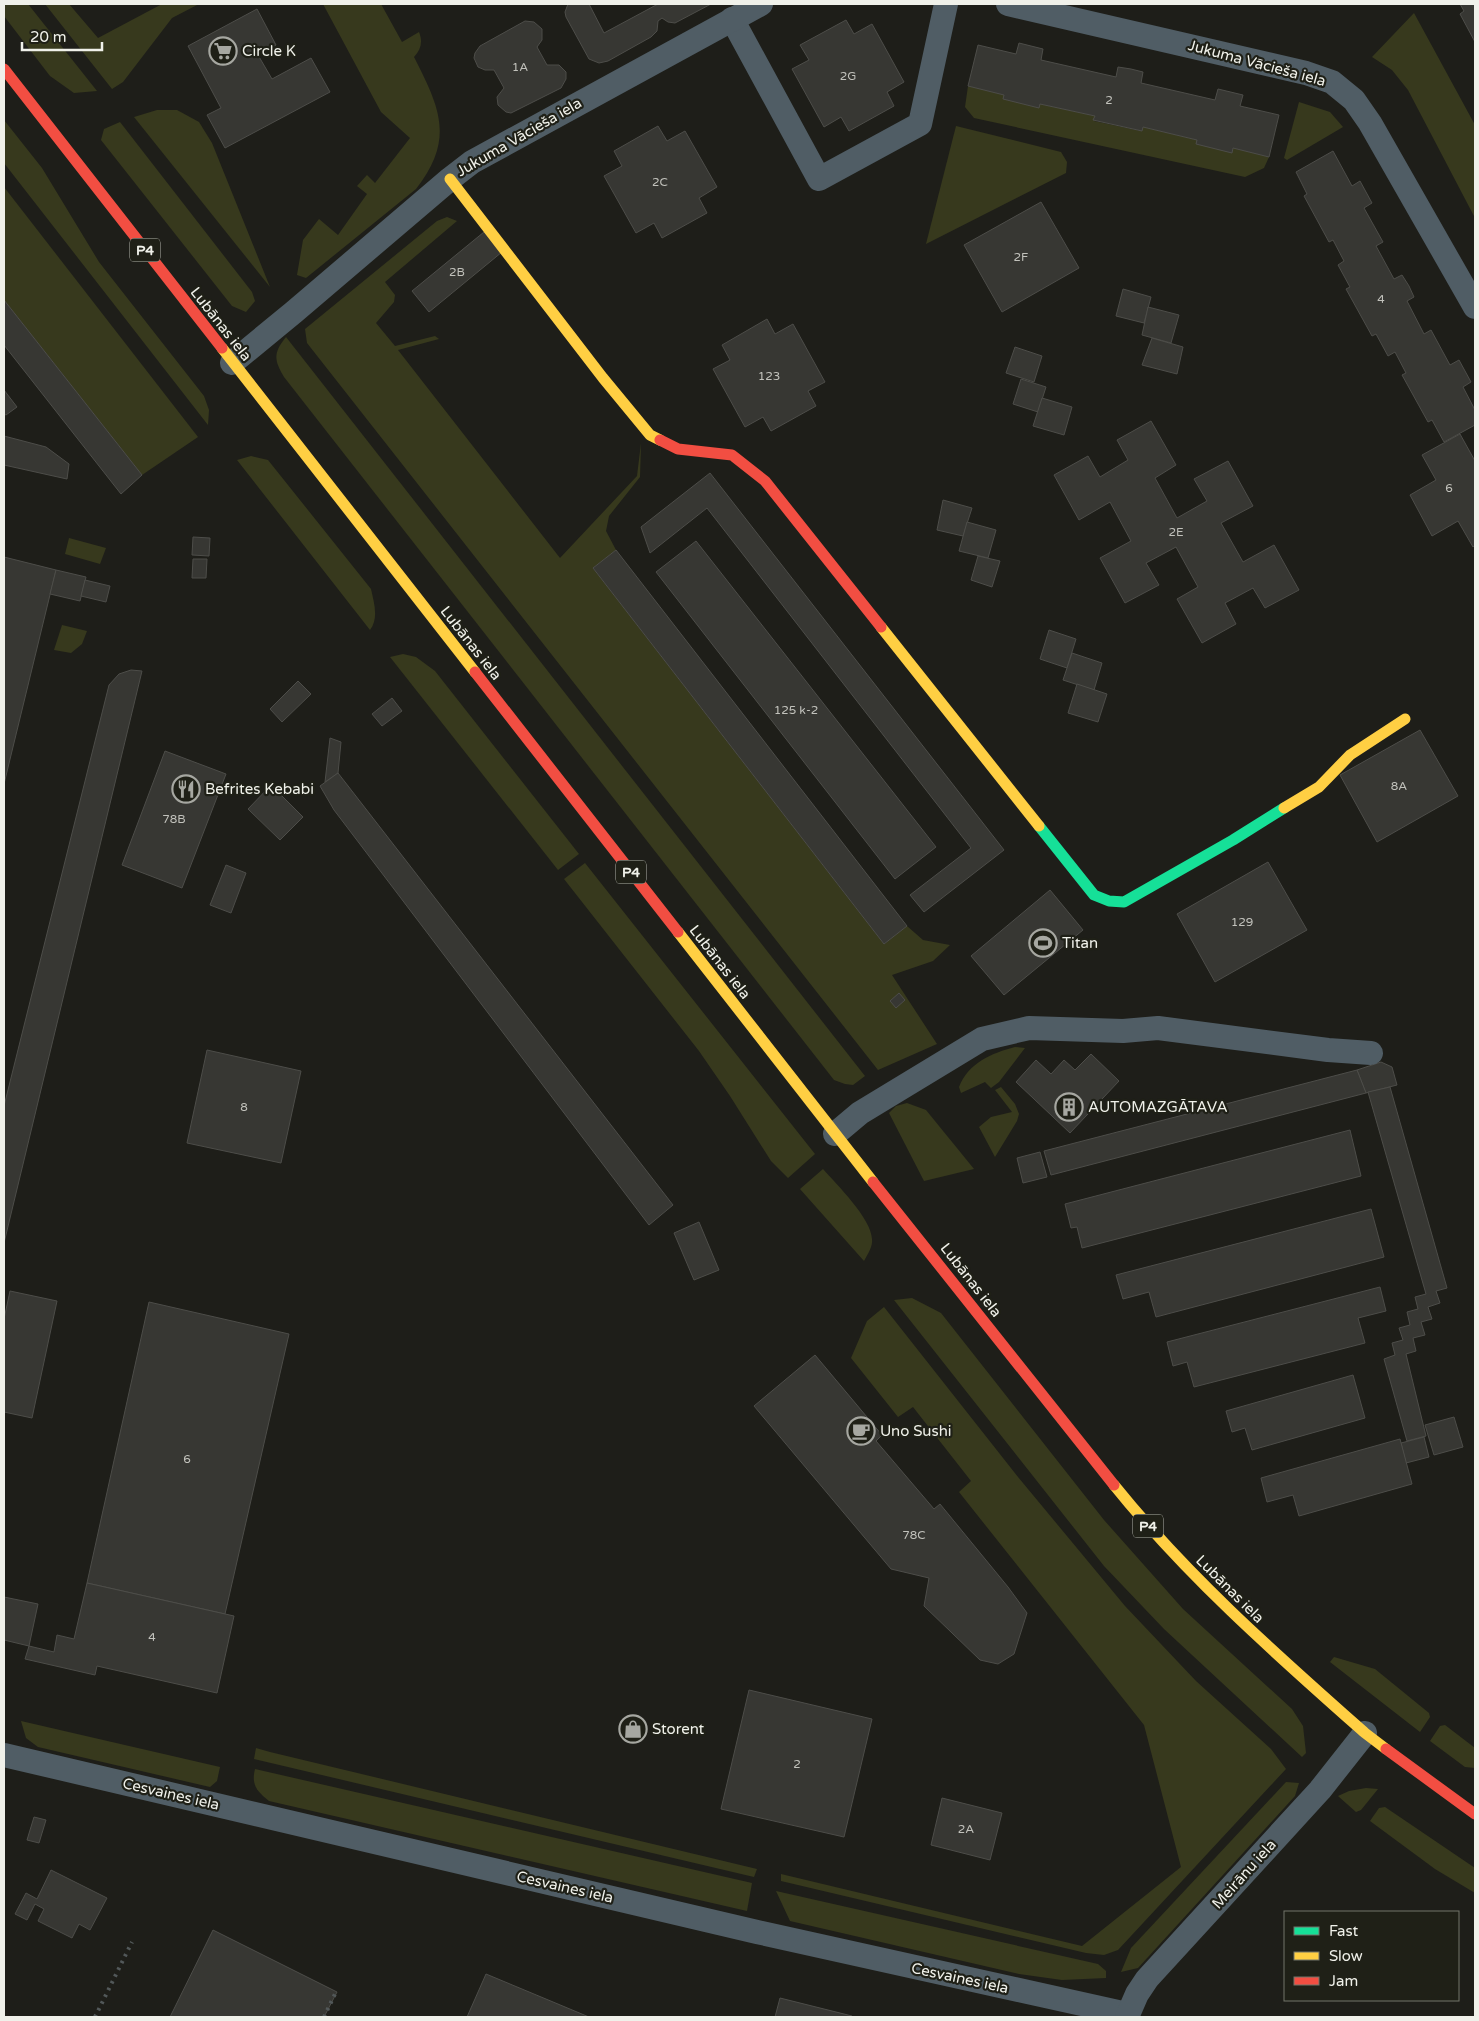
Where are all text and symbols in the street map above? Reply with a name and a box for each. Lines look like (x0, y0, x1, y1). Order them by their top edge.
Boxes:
scale bar (22, 20, 102, 52)
text: 20 m (30, 28, 67, 46)
supermarket icon: Circle K (208, 36, 238, 66)
street label: Jukuma Vācieša iela (1186, 36, 1328, 90)
place label: Circle K (242, 42, 296, 60)
house number: 1A (512, 60, 528, 74)
house number: 2G (840, 69, 856, 83)
house number: 2 (1105, 93, 1113, 107)
street label: Jukuma Vācieša iela (453, 94, 585, 180)
house number: 2C (652, 175, 668, 189)
road number: P4 (130, 238, 160, 262)
house number: 2F (1014, 250, 1028, 264)
house number: 2B (449, 265, 465, 279)
street label: Lubānas iela (187, 283, 255, 365)
house number: 4 (1377, 292, 1385, 306)
house number: 123 (758, 369, 780, 383)
house number: 6 (1445, 481, 1453, 495)
house number: 2E (1168, 525, 1184, 539)
street label: Lubānas iela (437, 602, 505, 684)
house number: 125 k-2 (774, 703, 818, 717)
restaurant icon: Befrites Kebabi (171, 774, 201, 804)
house number: 8A (1391, 779, 1407, 793)
place label: Befrites Kebabi (205, 780, 314, 798)
house number: 78B (162, 812, 186, 826)
road number: P4 (616, 860, 646, 884)
house number: 129 (1231, 915, 1253, 929)
street label: Lubānas iela (686, 921, 754, 1003)
sports icon: Titan (1028, 928, 1058, 958)
place label: Titan (1062, 934, 1098, 952)
building icon: AUTOMAZGĀTAVA (1054, 1092, 1084, 1122)
place label: AUTOMAZGĀTAVA (1088, 1098, 1228, 1116)
house number: 8 (240, 1100, 248, 1114)
street label: Lubānas iela (937, 1239, 1005, 1321)
cafe icon: Uno Sushi (846, 1416, 876, 1446)
place label: Uno Sushi (880, 1422, 952, 1440)
house number: 6 (183, 1452, 191, 1466)
road number: P4 (1133, 1514, 1163, 1538)
house number: 78C (902, 1528, 926, 1542)
street label: Lubānas iela (1192, 1551, 1268, 1627)
house number: 4 (148, 1630, 156, 1644)
shop icon: Storent (618, 1714, 648, 1744)
place label: Storent (652, 1720, 705, 1738)
house number: 2 (793, 1757, 801, 1771)
street label: Cesvaines iela (121, 1774, 221, 1814)
house number: 2A (958, 1822, 974, 1836)
street label: Meirānu iela (1208, 1836, 1280, 1912)
street label: Cesvaines iela (515, 1867, 615, 1907)
legend (1284, 1911, 1459, 2001)
text: Fast (1329, 1922, 1359, 1940)
text: Slow (1329, 1947, 1363, 1965)
street label: Cesvaines iela (910, 1959, 1010, 1997)
text: Jam (1329, 1972, 1358, 1990)

